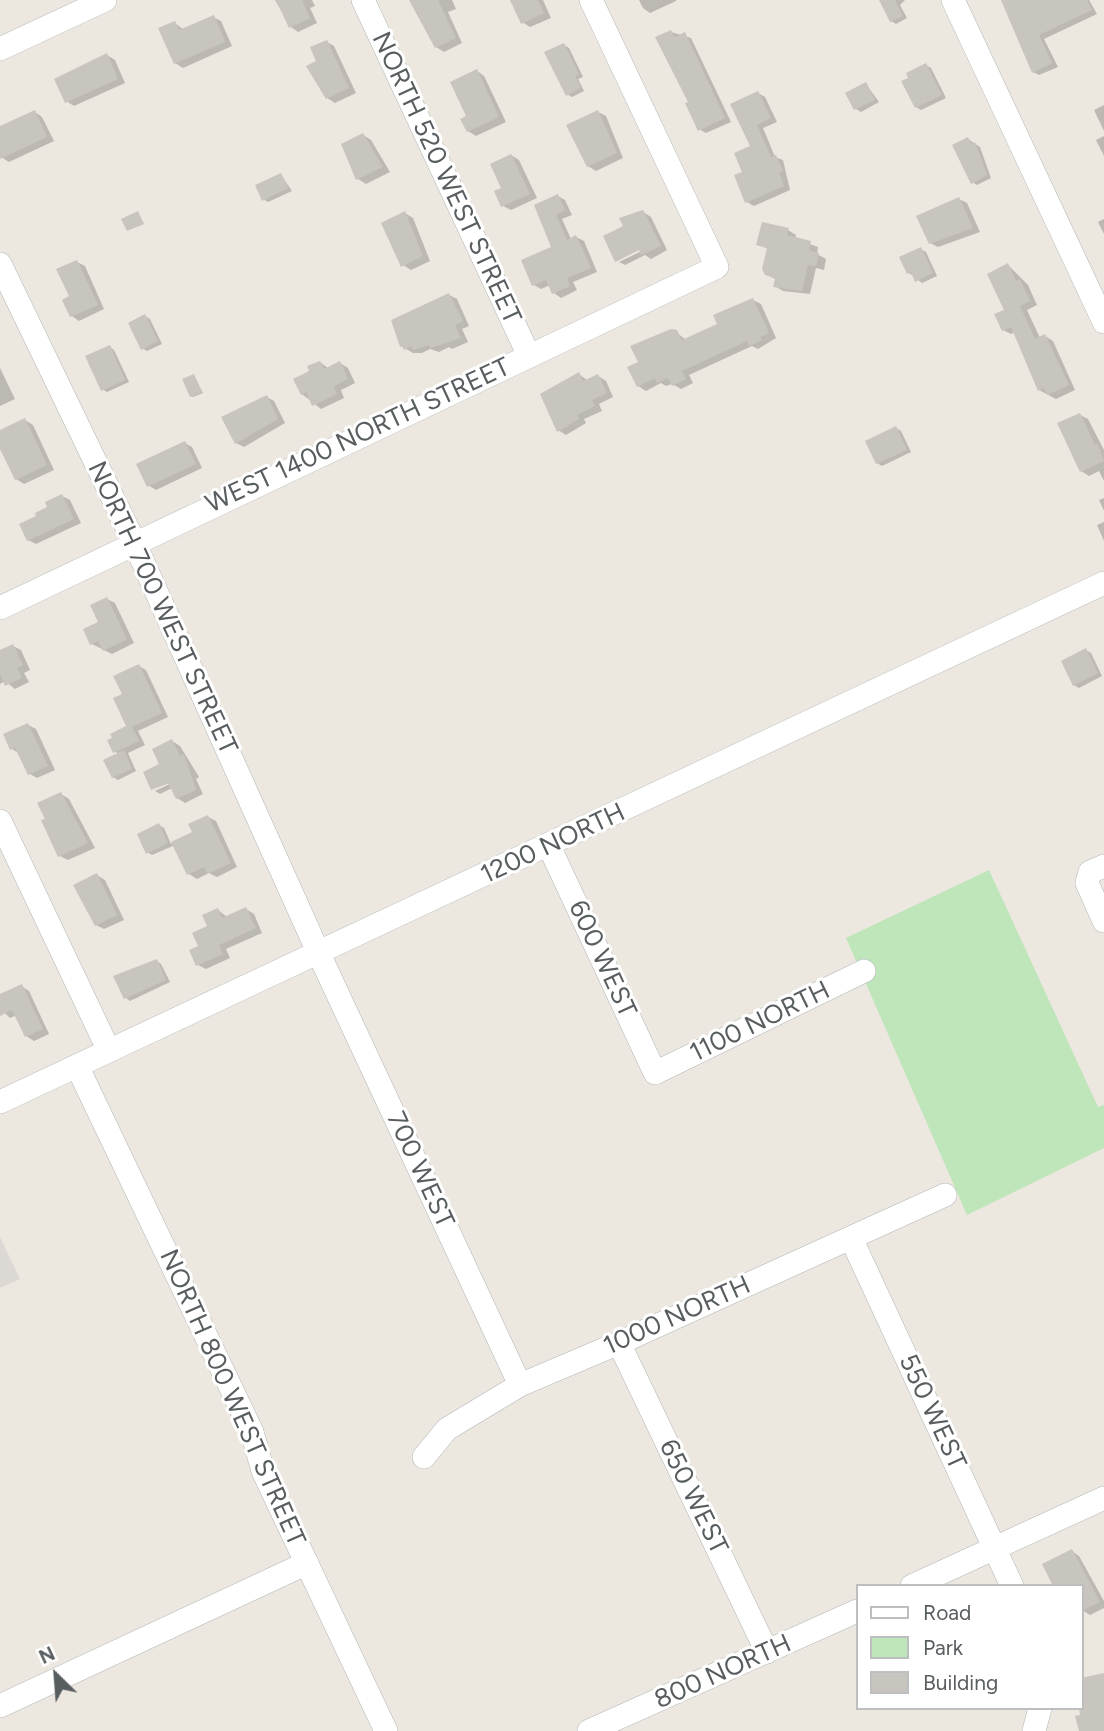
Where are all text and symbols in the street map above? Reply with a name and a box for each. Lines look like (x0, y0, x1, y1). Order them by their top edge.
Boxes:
street label: NORTH 520 WEST STREET (365, 27, 527, 329)
street label: WEST 1400 NORTH STREET (201, 352, 515, 520)
street label: NORTH 700 WEST STREET (80, 457, 244, 759)
street label: 1200 NORTH (476, 797, 630, 891)
street label: 600 WEST (561, 896, 643, 1022)
street label: 1100 NORTH (685, 975, 835, 1069)
street label: 700 WEST (380, 1107, 460, 1233)
street label: NORTH 800 WEST STREET (152, 1245, 312, 1551)
street label: 1000 NORTH (599, 1270, 755, 1362)
street label: 550 WEST (892, 1349, 972, 1475)
street label: 650 WEST (652, 1435, 734, 1559)
legend (856, 1584, 1083, 1710)
text: Road (923, 1600, 971, 1625)
street label: 800 NORTH (650, 1628, 796, 1716)
text: Park (923, 1635, 963, 1660)
north arrow (21, 1640, 91, 1710)
text: N (35, 1642, 58, 1669)
text: Building (923, 1670, 998, 1695)

